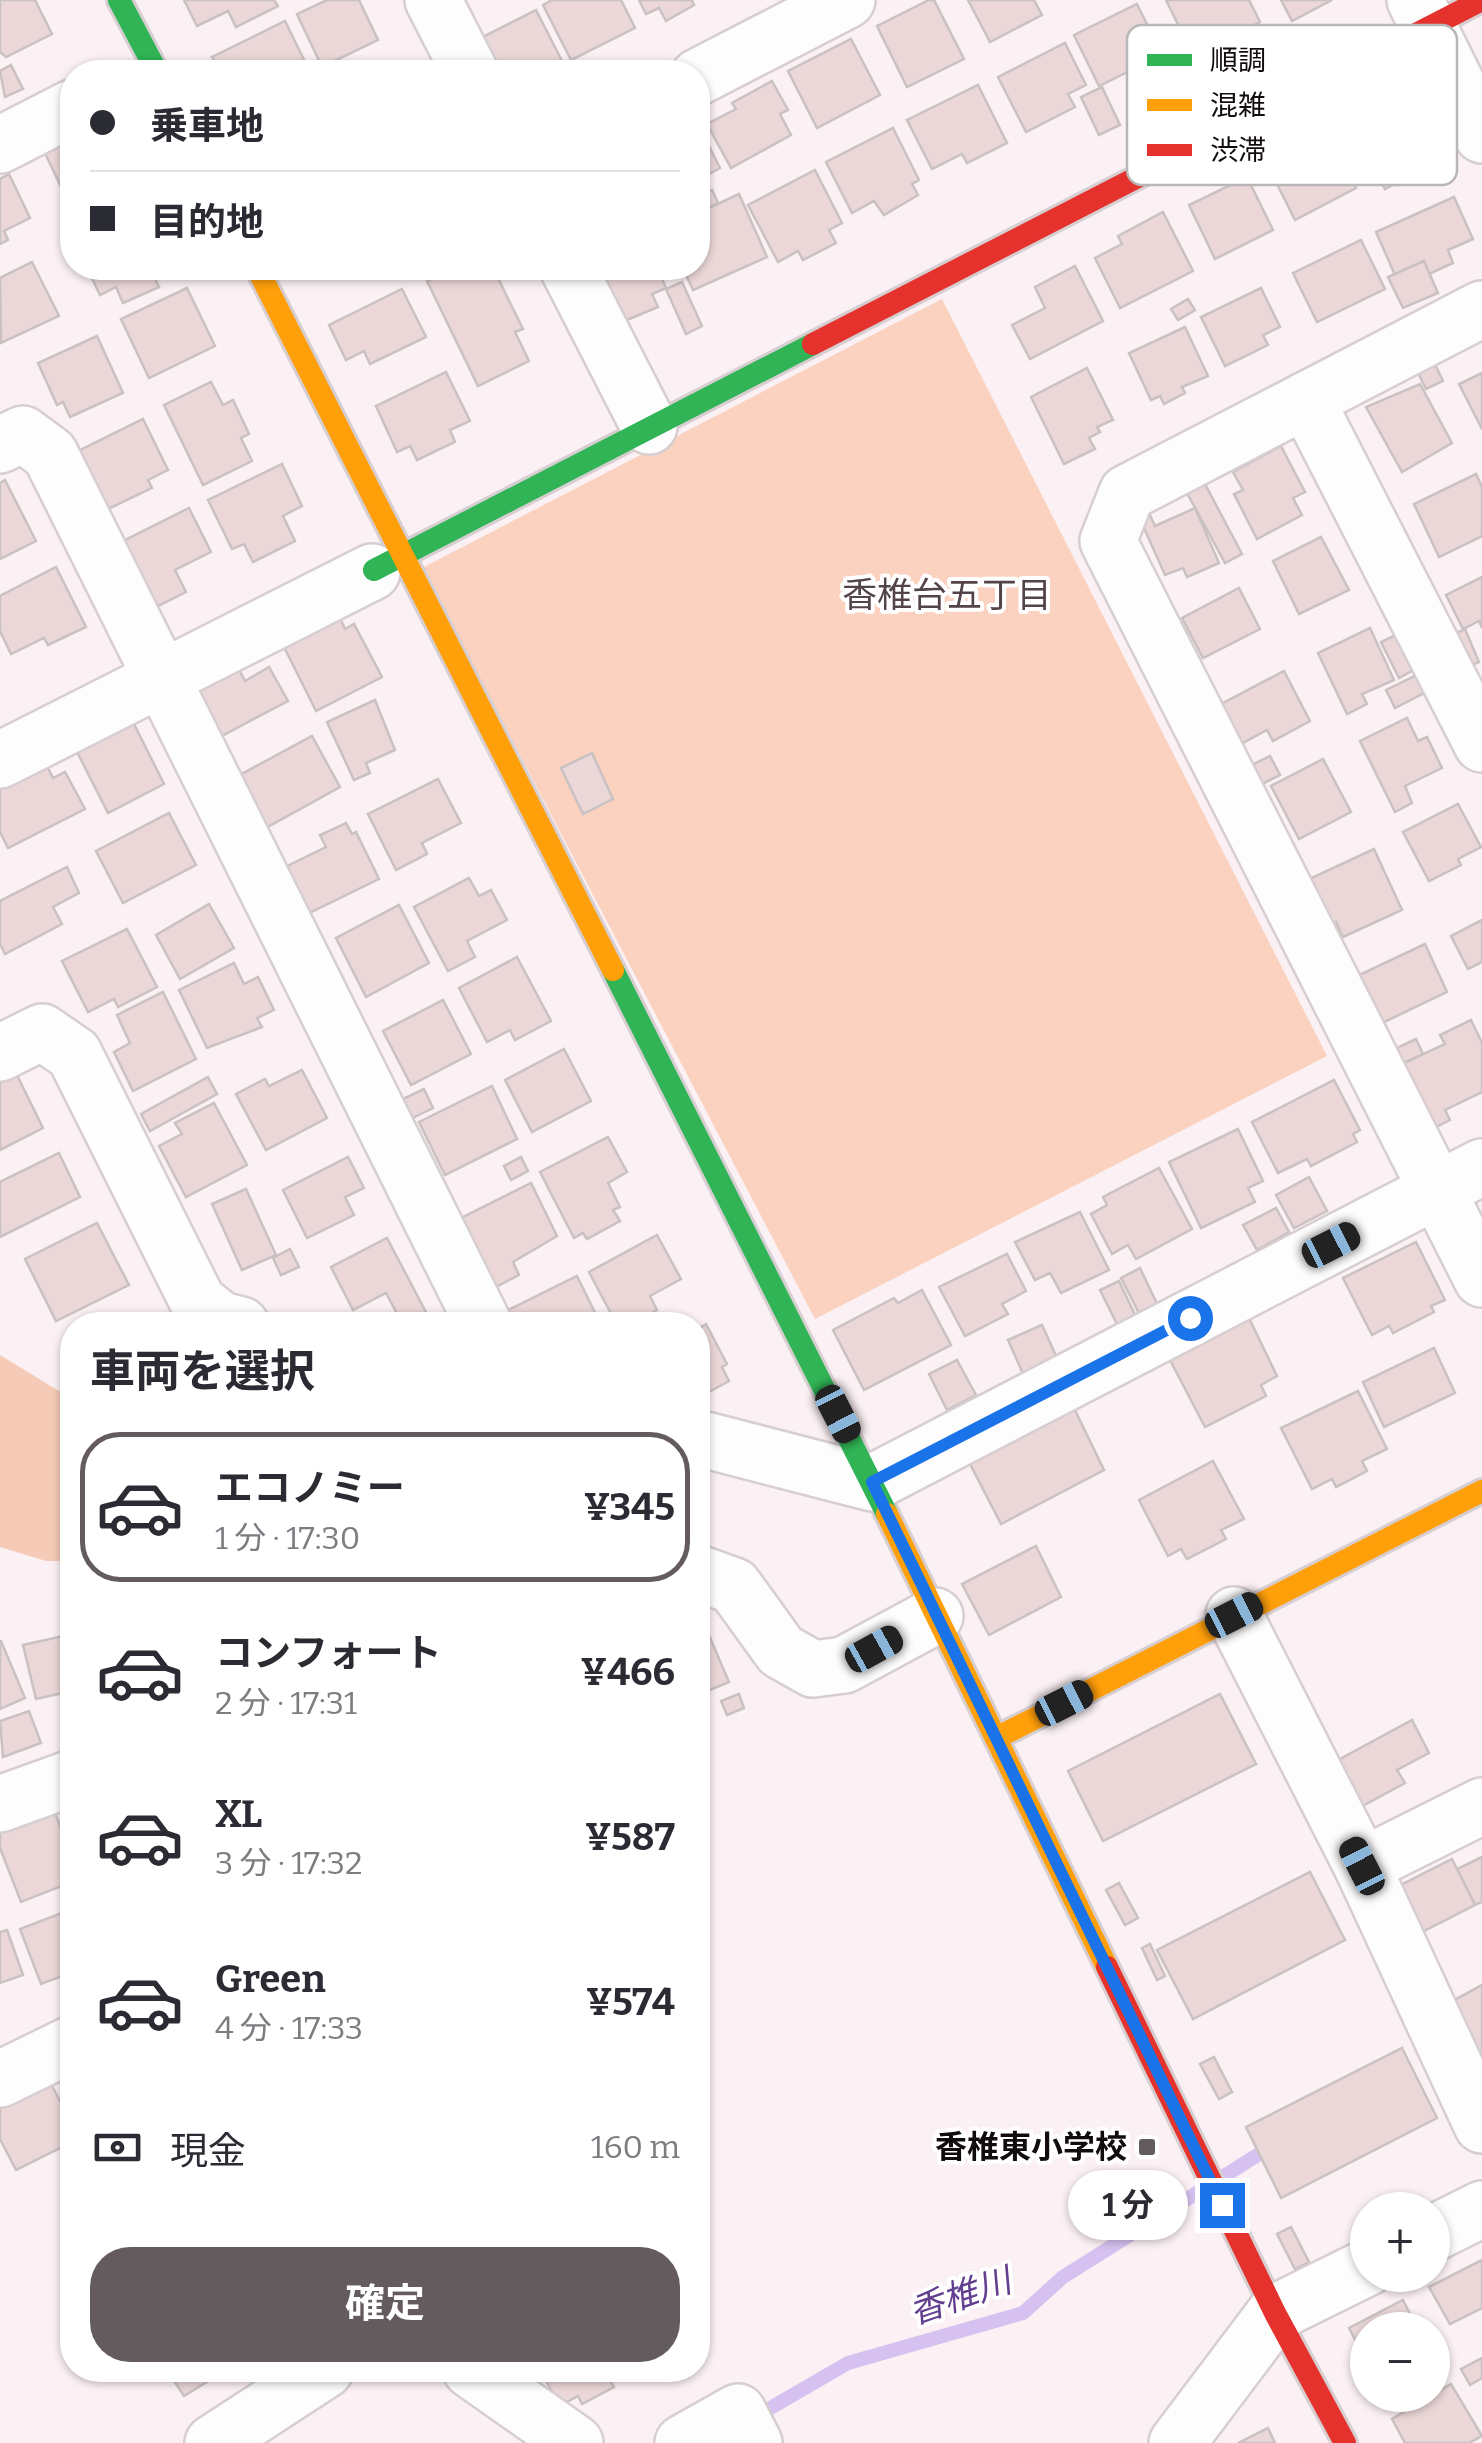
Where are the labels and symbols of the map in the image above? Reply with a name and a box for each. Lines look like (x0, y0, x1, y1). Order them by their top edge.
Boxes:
legend (1127, 25, 1457, 185)
text: 順調 (1210, 44, 1266, 77)
text: 混雑 (1210, 89, 1266, 122)
text: 渋滞 (1210, 134, 1266, 167)
district label: 香椎台五丁目 (842, 574, 1052, 616)
car (1297, 1218, 1365, 1272)
route start (1168, 1296, 1213, 1341)
car (811, 1380, 865, 1448)
car (1200, 1588, 1268, 1642)
car (840, 1621, 908, 1677)
car (1030, 1676, 1098, 1730)
car (1335, 1832, 1389, 1900)
place label: 香椎東小学校 (935, 2128, 1127, 2166)
marker: 香椎東小学校 (1136, 2136, 1158, 2158)
callout: 1 分 (1067, 2170, 1187, 2240)
route end (1200, 2183, 1245, 2228)
water label: 香椎川 (904, 2258, 1020, 2333)

